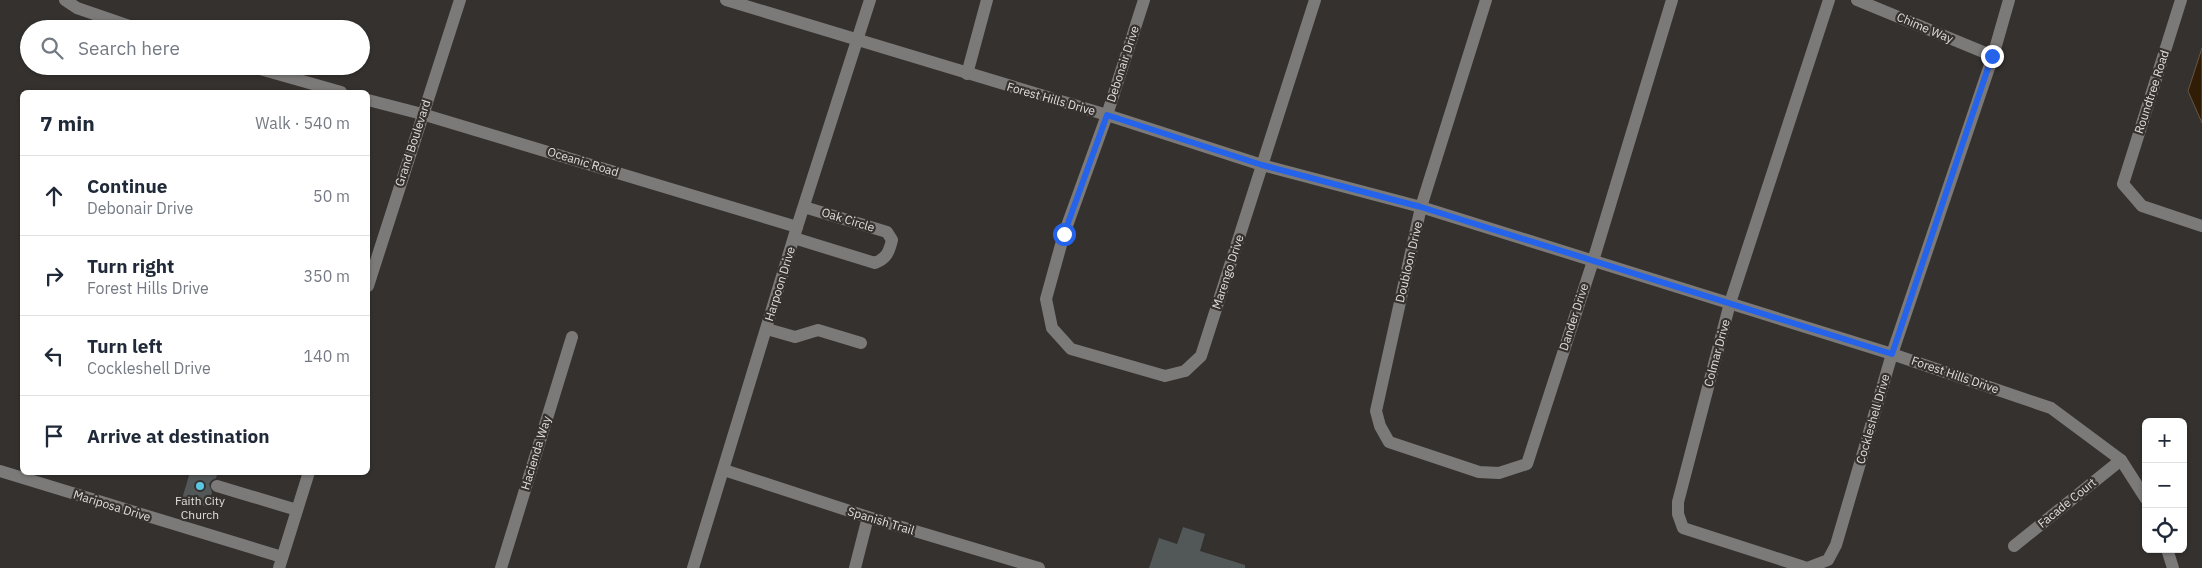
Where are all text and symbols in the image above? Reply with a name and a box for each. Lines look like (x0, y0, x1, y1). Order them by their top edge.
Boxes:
street label: Chime Way (1895, 9, 1956, 46)
search box (20, 20, 370, 75)
street label: Debonair Drive (1103, 23, 1142, 104)
icon: search (38, 34, 66, 62)
text: Search here (78, 36, 180, 60)
route end (1981, 45, 2004, 68)
street label: Roundtree Road (2131, 48, 2172, 136)
street label: Forest Hills Drive (1005, 79, 1097, 118)
street label: Grand Boulevard (391, 98, 434, 188)
text: 7 min (40, 109, 95, 137)
text: Walk · 540 m (255, 113, 350, 133)
street label: Oceanic Road (546, 144, 621, 179)
text: Continue (87, 174, 167, 198)
icon: ahead (40, 182, 68, 210)
text: 50 m (313, 186, 350, 206)
text: Debonair Drive (87, 198, 193, 218)
street label: Oak Circle (820, 204, 877, 235)
street label: Doubloon Drive (1392, 219, 1425, 304)
route start (1053, 223, 1076, 246)
street label: Marengo Drive (1208, 232, 1247, 311)
street label: Harpoon Drive (761, 244, 798, 323)
text: Turn right (87, 254, 174, 278)
icon: right (40, 262, 68, 290)
text: 350 m (303, 266, 350, 286)
text: Forest Hills Drive (87, 278, 209, 298)
street label: Dander Drive (1556, 281, 1592, 352)
street label: Colmar Drive (1700, 317, 1733, 388)
text: Turn left (87, 334, 163, 358)
icon: left (40, 342, 68, 370)
text: 140 m (303, 346, 350, 366)
street label: Forest Hills Drive (1910, 353, 2001, 397)
text: Cockleshell Drive (87, 358, 211, 378)
street label: Cockleshell Drive (1853, 372, 1893, 466)
street label: Hacienda Way (517, 414, 554, 492)
map controls (2142, 418, 2187, 553)
button: + (2142, 418, 2187, 463)
icon: arrive (40, 422, 68, 450)
text: Arrive at destination (87, 424, 270, 448)
button: − (2142, 463, 2187, 508)
street label: Facade Court (2034, 474, 2099, 531)
marker: Faith City Church (194, 480, 206, 492)
street label: Mariposa Drive (72, 487, 153, 525)
place label: Faith City Church (175, 493, 225, 522)
street label: Spanish Trail (846, 503, 916, 538)
button: locate (2142, 508, 2187, 553)

